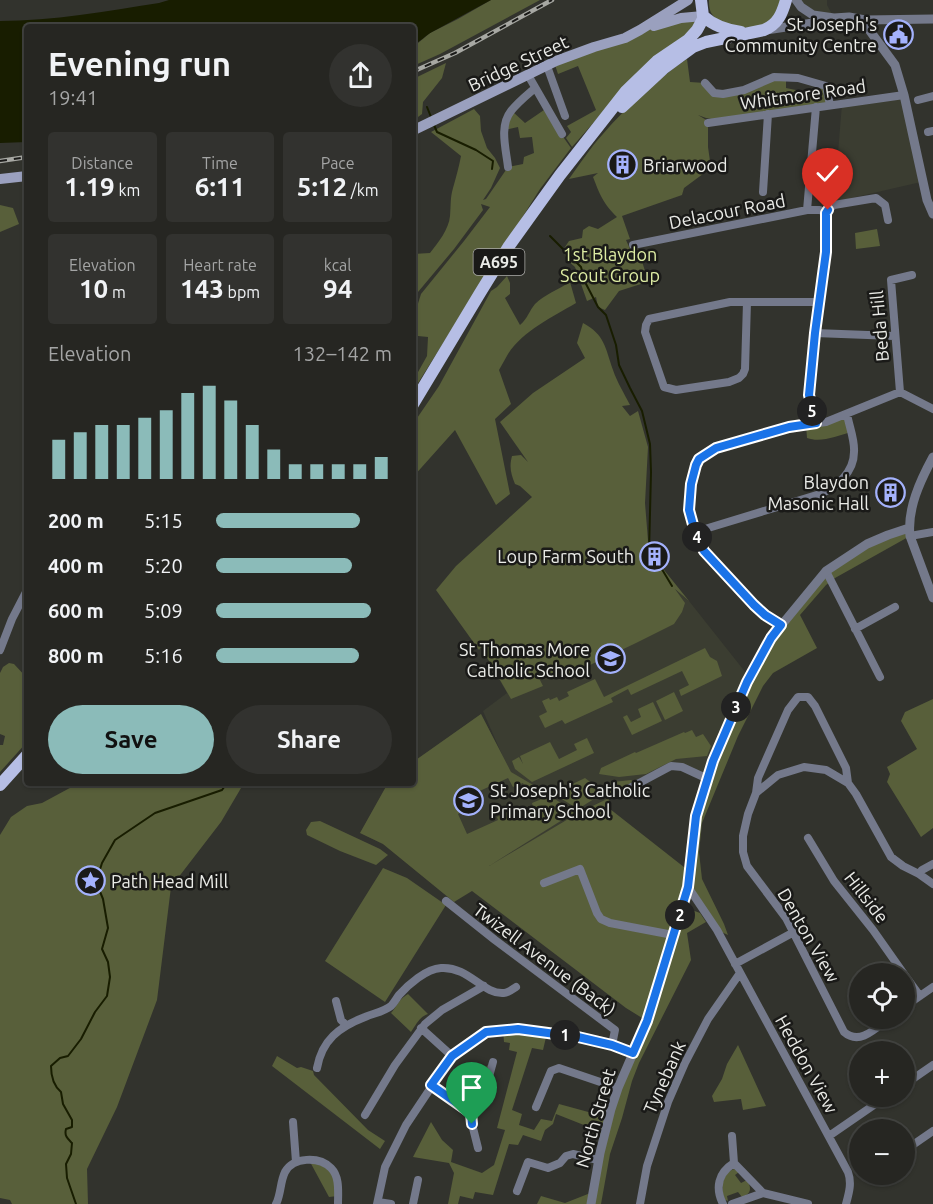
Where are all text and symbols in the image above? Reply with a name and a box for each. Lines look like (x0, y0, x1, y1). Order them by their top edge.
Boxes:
place label: St Joseph's Community Centre (725, 14, 877, 55)
public building icon: St Joseph's Community Centre (882, 18, 914, 50)
street label: Bridge Street (465, 31, 571, 95)
button: share (329, 44, 392, 107)
text: Evening run (48, 45, 231, 82)
street label: Whitmore Road (739, 75, 867, 113)
text: 19:41 (48, 86, 98, 109)
pin (802, 148, 853, 210)
building icon: Briarwood (606, 149, 638, 181)
text: Distance (71, 154, 133, 172)
text: Time (202, 154, 238, 172)
text: Pace (321, 154, 355, 172)
place label: Briarwood (643, 155, 728, 175)
icon: check (811, 157, 844, 190)
text: 1.19 (64, 172, 115, 201)
text: 6:11 (195, 172, 245, 201)
text: 5:12 (297, 172, 347, 201)
text: km (115, 181, 140, 199)
text: /km (347, 181, 379, 199)
street label: Delacour Road (667, 190, 787, 232)
park label: 1st Blaydon Scout Group (560, 244, 660, 285)
road number: A695 (474, 249, 524, 275)
text: Elevation (69, 256, 136, 274)
text: Heart rate (183, 256, 257, 274)
text: kcal (324, 256, 351, 274)
text: 10 (79, 274, 108, 303)
text: 143 (180, 274, 224, 303)
text: 94 (323, 274, 352, 303)
text: m (108, 283, 126, 301)
text: bpm (224, 283, 260, 301)
street label: Beda Hill (866, 289, 892, 363)
text: Elevation (48, 342, 131, 365)
text: 132–142 m (293, 342, 392, 365)
pin: 5 (797, 396, 827, 426)
text: 5 (807, 402, 817, 420)
place label: Blaydon Masonic Hall (767, 472, 869, 513)
building icon: Blaydon Masonic Hall (874, 476, 906, 508)
text: 200 m (48, 509, 104, 532)
text: 5:15 (144, 509, 183, 532)
pin: 4 (682, 522, 712, 552)
text: 4 (692, 528, 702, 546)
building icon: Loup Farm South (639, 540, 671, 572)
place label: Loup Farm South (497, 546, 634, 566)
text: 400 m (48, 554, 104, 577)
text: 5:20 (144, 554, 183, 577)
text: 600 m (48, 599, 104, 622)
text: 5:09 (144, 599, 183, 622)
place label: St Thomas More Catholic School (459, 639, 590, 680)
school or university icon: St Thomas More Catholic School (595, 643, 627, 675)
text: 800 m (48, 644, 104, 667)
text: 5:16 (144, 644, 183, 667)
pin: 3 (721, 692, 751, 722)
text: 3 (731, 698, 741, 716)
button: Save (48, 705, 214, 774)
button: Share (226, 705, 392, 774)
place label: St Joseph's Catholic Primary School (490, 780, 650, 821)
school or university icon: St Joseph's Catholic Primary School (453, 784, 485, 816)
place icon: Path Head Mill (74, 865, 106, 897)
street label: Hillside (841, 868, 893, 926)
place label: Path Head Mill (111, 871, 228, 891)
street label: Denton View (774, 884, 844, 986)
street label: Twizell Avenue (Back) (469, 899, 620, 1020)
pin: 2 (665, 900, 695, 930)
text: 2 (675, 906, 685, 924)
map controls (849, 963, 915, 1185)
button: locate (849, 963, 915, 1029)
street label: Heddon View (772, 1012, 842, 1116)
pin: 1 (550, 1020, 580, 1050)
text: 1 (560, 1026, 570, 1044)
street label: Tynebank (639, 1037, 689, 1117)
button: + (849, 1041, 915, 1107)
pin (446, 1062, 497, 1124)
street label: North Street (571, 1066, 619, 1170)
icon: arrive (455, 1071, 488, 1104)
button: − (849, 1119, 915, 1185)

